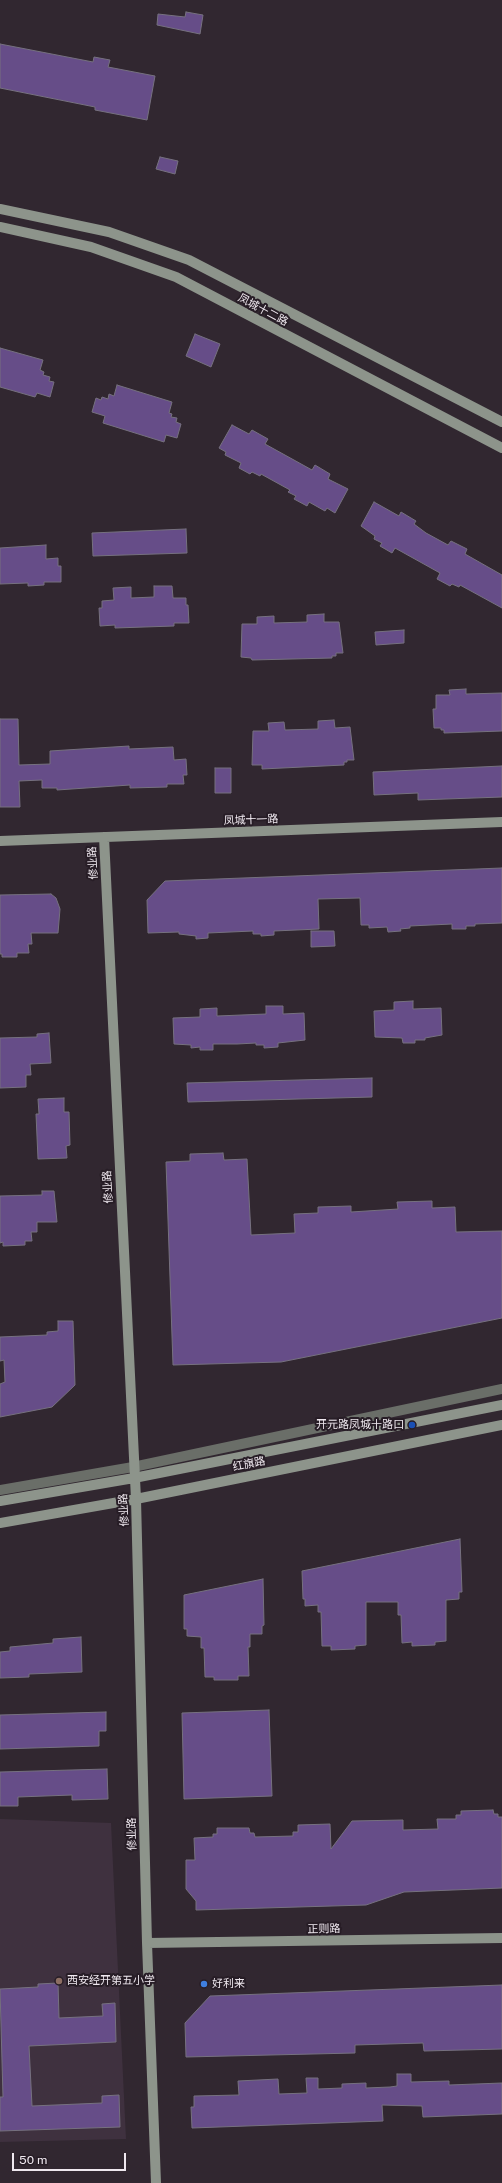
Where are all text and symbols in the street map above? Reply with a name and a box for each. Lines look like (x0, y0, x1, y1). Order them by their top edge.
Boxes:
street label: 凤城十二路 (236, 291, 290, 329)
street label: 凤城十一路 (223, 812, 279, 828)
street label: 修业路 (86, 846, 100, 880)
street label: 修业路 (101, 1170, 115, 1204)
place label: 开元路凤城十路口 (316, 1418, 404, 1432)
marker: 开元路凤城十路口 (407, 1420, 417, 1430)
street label: 红旗路 (232, 1454, 266, 1474)
street label: 修业路 (117, 1493, 131, 1527)
street label: 修业路 (125, 1817, 139, 1851)
street label: 正则路 (307, 1922, 341, 1936)
place label: 西安经开第五小学 (67, 1974, 155, 1988)
marker: 西安经开第五小学 (54, 1976, 64, 1986)
place label: 好利来 (212, 1977, 245, 1991)
marker: 好利来 (199, 1979, 209, 1989)
scale bar (14, 2145, 128, 2171)
text: 50 m (19, 2153, 47, 2167)

